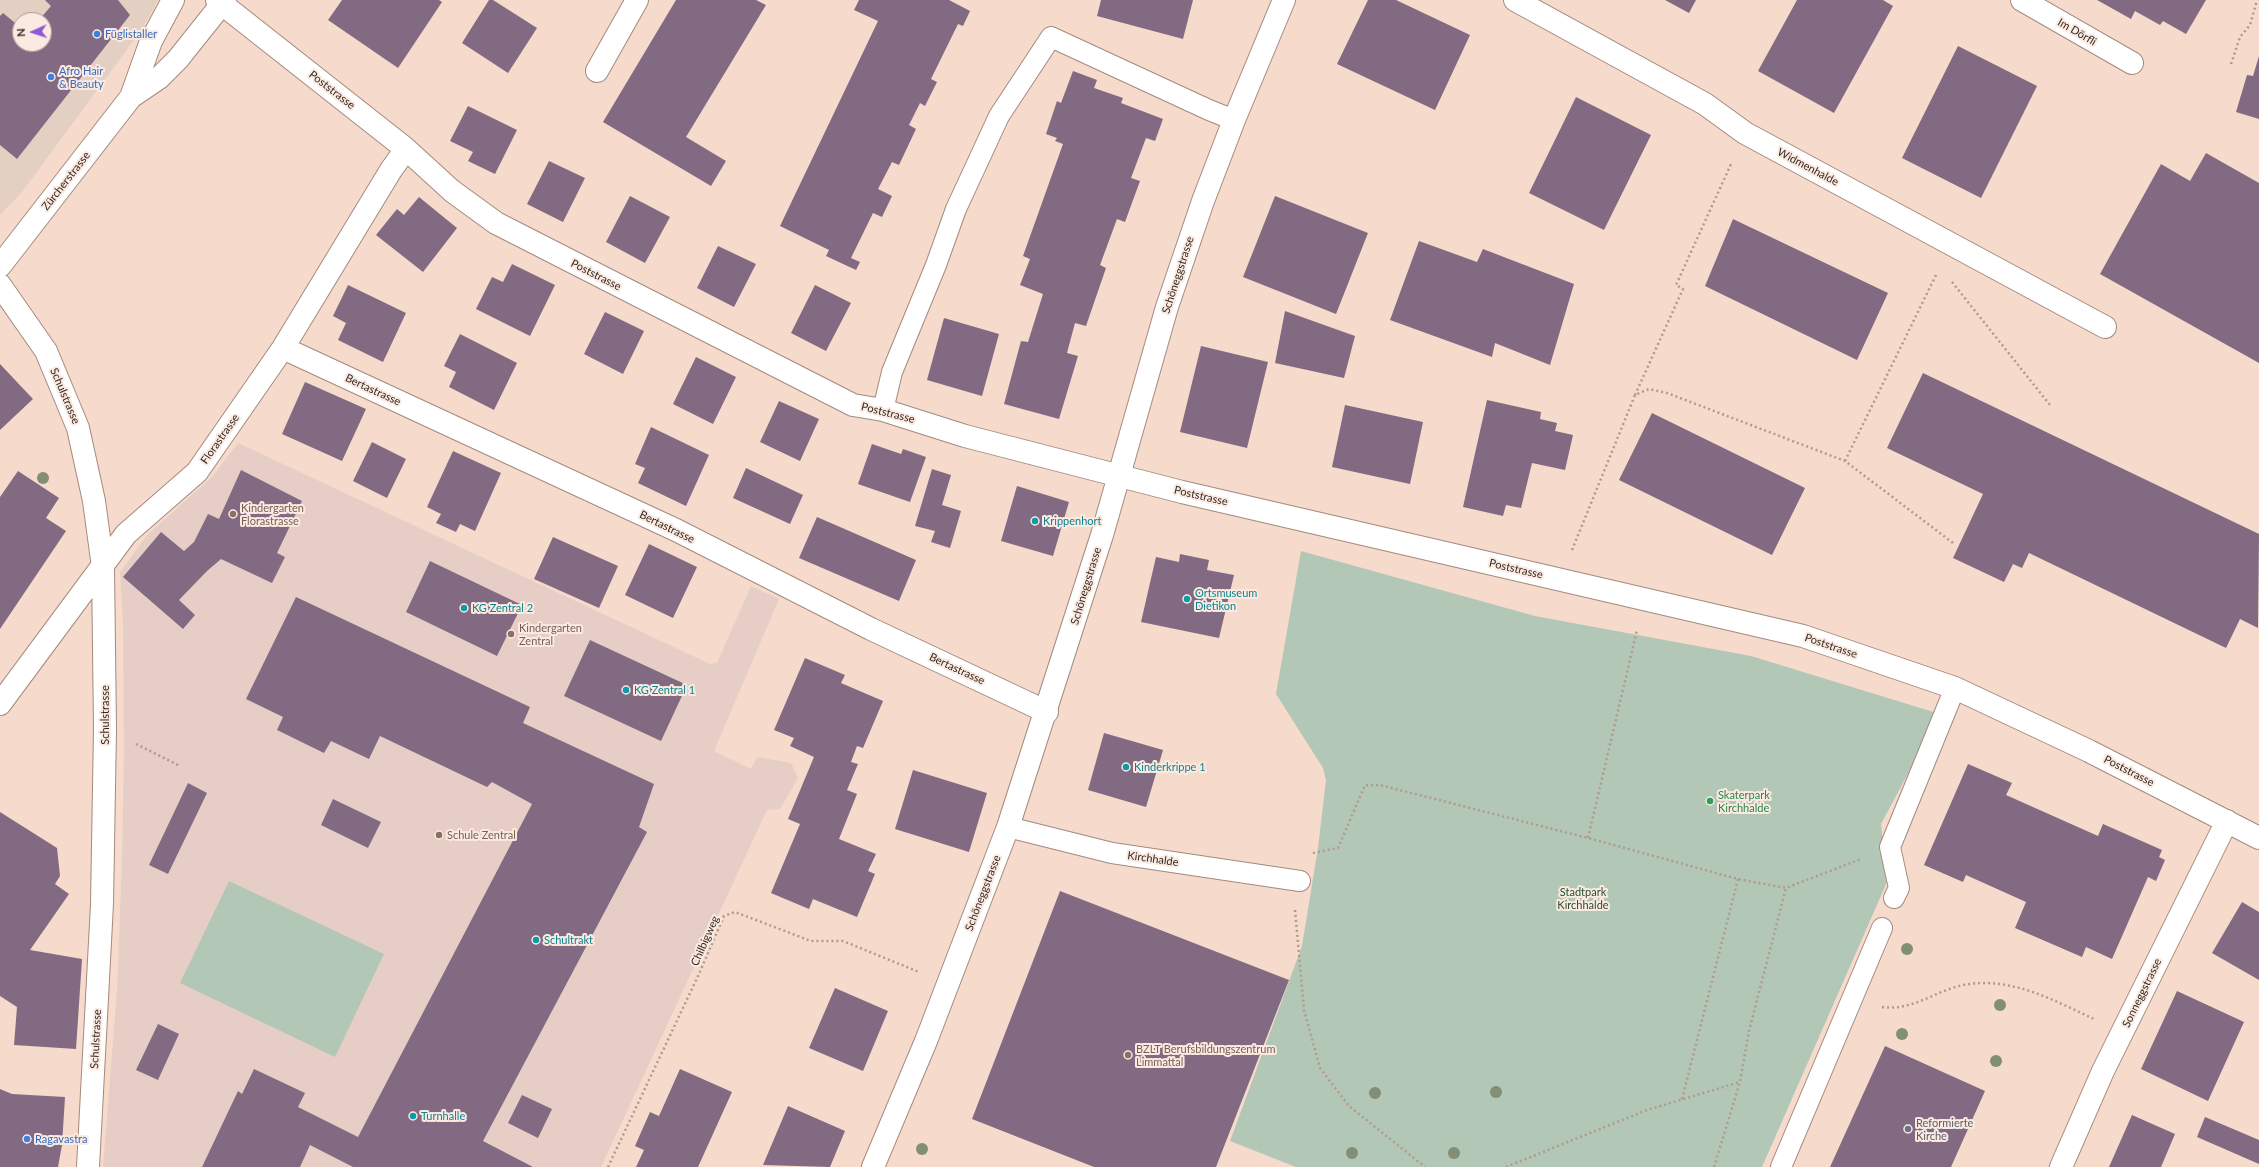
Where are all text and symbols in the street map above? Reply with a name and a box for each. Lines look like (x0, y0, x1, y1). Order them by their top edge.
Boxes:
north arrow (12, 12, 52, 52)
street label: Im Dörfli (2055, 16, 2099, 48)
place label: Füglistaller (105, 27, 157, 41)
text: N (14, 28, 27, 37)
marker: Füglistaller (92, 29, 102, 39)
place label: Afro Hair & Beauty (59, 64, 104, 90)
street label: Poststrasse (306, 68, 358, 112)
marker: Afro Hair & Beauty (46, 72, 56, 82)
street label: Widmenhalde (1775, 145, 1841, 189)
street label: Zürcherstrasse (39, 149, 93, 213)
street label: Schöneggstrasse (1159, 235, 1197, 315)
street label: Poststrasse (569, 257, 623, 293)
street label: Schulstrasse (47, 366, 83, 426)
street label: Bertastrasse (343, 371, 403, 409)
street label: Poststrasse (860, 400, 916, 426)
street label: Florastrasse (198, 412, 242, 466)
street label: Poststrasse (1173, 483, 1229, 509)
place label: Kindergarten Florastrasse (241, 501, 304, 527)
street label: Bertastrasse (637, 508, 697, 546)
marker: Kindergarten Florastrasse (228, 509, 238, 519)
place label: Krippenhort (1043, 514, 1102, 528)
marker: Krippenhort (1030, 516, 1040, 526)
street label: Schöneggstrasse (1068, 546, 1104, 626)
street label: Poststrasse (1488, 556, 1544, 582)
place label: Ortsmuseum Dietikon (1195, 586, 1257, 612)
marker: Ortsmuseum Dietikon (1182, 594, 1192, 604)
place label: KG Zentral 2 (472, 601, 533, 615)
marker: KG Zentral 2 (459, 603, 469, 613)
place label: Kindergarten Zentral (519, 621, 582, 647)
marker: Kindergarten Zentral (506, 629, 516, 639)
street label: Poststrasse (1803, 631, 1859, 661)
street label: Bertastrasse (927, 650, 987, 688)
place label: KG Zentral 1 (634, 683, 695, 697)
street label: Schulstrasse (98, 685, 112, 745)
marker: KG Zentral 1 (621, 685, 631, 695)
street label: Poststrasse (2102, 753, 2156, 789)
place label: Kinderkrippe 1 (1134, 760, 1206, 774)
marker: Kinderkrippe 1 (1121, 762, 1131, 772)
place label: Skaterpark Kirchhalde (1718, 788, 1770, 814)
marker: Skaterpark Kirchhalde (1705, 796, 1715, 806)
place label: Schule Zentral (447, 828, 516, 842)
marker: Schule Zentral (434, 830, 444, 840)
street label: Kirchhalde (1127, 849, 1179, 869)
street label: Schöneggstrasse (962, 853, 1004, 933)
park label: Stadtpark Kirchhalde (1557, 885, 1609, 911)
street label: Chilbigweg (688, 914, 722, 968)
place label: Schultrakt (544, 933, 593, 947)
marker: Schultrakt (531, 935, 541, 945)
street label: Sonneggstrasse (2120, 956, 2164, 1030)
street label: Schulstrasse (88, 1009, 104, 1069)
place label: BZLT Berufsbildungszentrum Limmattal (1136, 1042, 1275, 1068)
marker: BZLT Berufsbildungszentrum Limmattal (1123, 1050, 1133, 1060)
place label: Turnhalle (421, 1109, 465, 1123)
marker: Turnhalle (408, 1111, 418, 1121)
place label: Reformierte Kirche (1916, 1116, 1973, 1142)
marker: Reformierte Kirche (1903, 1124, 1913, 1134)
place label: Ragavastra (35, 1132, 87, 1146)
marker: Ragavastra (22, 1134, 32, 1144)

